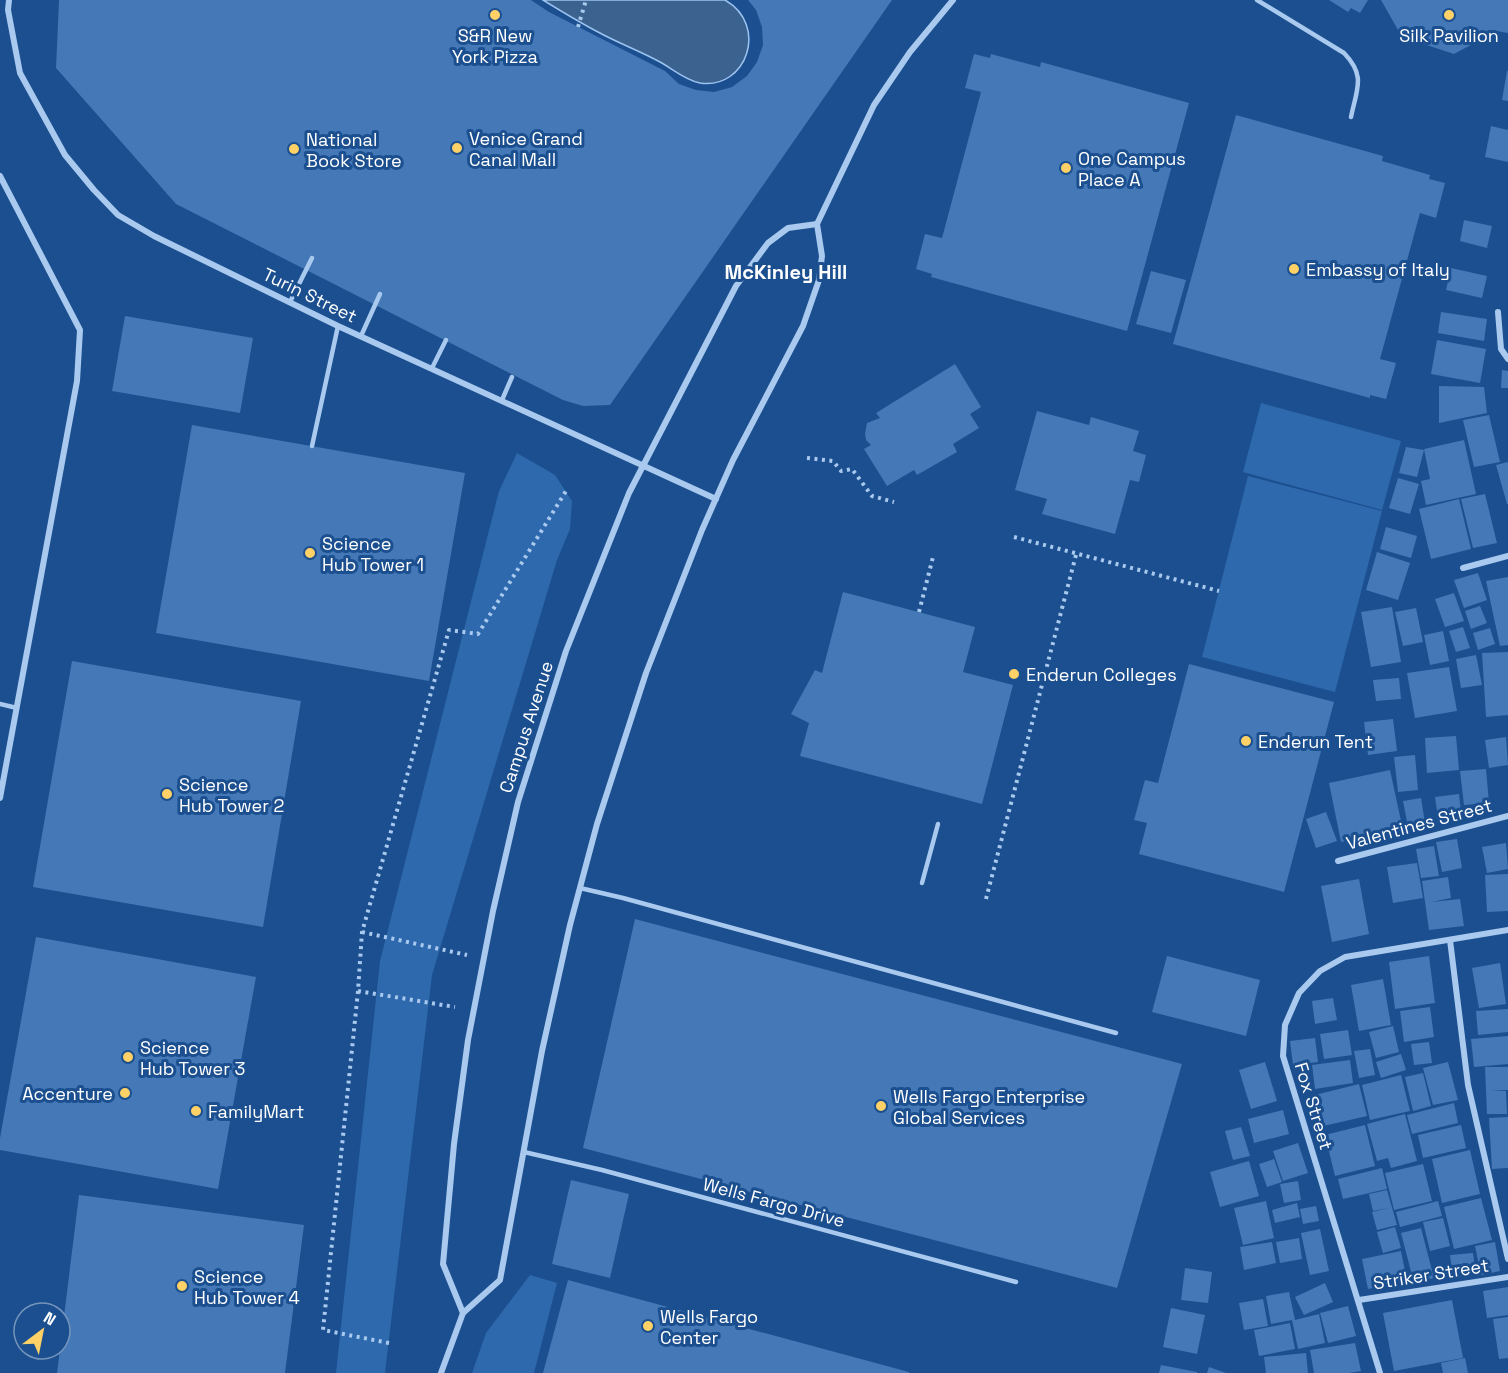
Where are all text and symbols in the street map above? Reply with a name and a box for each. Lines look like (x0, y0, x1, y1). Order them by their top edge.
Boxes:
marker: S&R New York Pizza (488, 8, 502, 22)
marker: Silk Pavilion (1442, 8, 1456, 22)
place label: S&R New York Pizza (452, 24, 538, 68)
place label: Silk Pavilion (1399, 24, 1499, 47)
place label: Venice Grand Canal Mall (469, 127, 583, 171)
place label: National Book Store (306, 128, 402, 172)
marker: Venice Grand Canal Mall (450, 141, 464, 155)
marker: National Book Store (287, 142, 301, 156)
place label: One Campus Place A (1078, 147, 1186, 191)
marker: One Campus Place A (1059, 161, 1073, 175)
place label: Embassy of Italy (1306, 258, 1450, 281)
district label: McKinley Hill (725, 259, 847, 285)
street label: Turin Street (259, 262, 361, 328)
marker: Embassy of Italy (1287, 262, 1301, 276)
place label: Science Hub Tower 1 (322, 532, 424, 576)
marker: Science Hub Tower 1 (303, 546, 317, 560)
street label: Campus Avenue (494, 658, 558, 796)
place label: Enderun Colleges (1026, 663, 1177, 686)
marker: Enderun Colleges (1007, 667, 1021, 681)
place label: Enderun Tent (1258, 730, 1373, 753)
marker: Enderun Tent (1239, 734, 1253, 748)
place label: Science Hub Tower 2 (179, 773, 284, 817)
marker: Science Hub Tower 2 (160, 787, 174, 801)
street label: Valentines Street (1343, 793, 1495, 855)
place label: Science Hub Tower 3 (140, 1036, 245, 1080)
marker: Science Hub Tower 3 (121, 1050, 135, 1064)
street label: Fox Street (1290, 1059, 1338, 1153)
place label: Accenture (22, 1082, 113, 1105)
place label: Wells Fargo Enterprise Global Services (893, 1085, 1085, 1129)
marker: Accenture (118, 1086, 132, 1100)
marker: Wells Fargo Enterprise Global Services (874, 1099, 888, 1113)
place label: FamilyMart (208, 1100, 304, 1123)
marker: FamilyMart (189, 1104, 203, 1118)
street label: Wells Fargo Drive (701, 1172, 847, 1232)
street label: Striker Street (1372, 1254, 1490, 1294)
place label: Science Hub Tower 4 (194, 1265, 300, 1309)
marker: Science Hub Tower 4 (175, 1279, 189, 1293)
north arrow (12, 1301, 72, 1361)
place label: Wells Fargo Center (660, 1305, 758, 1349)
text: N (40, 1307, 60, 1330)
marker: Wells Fargo Center (641, 1319, 655, 1333)

